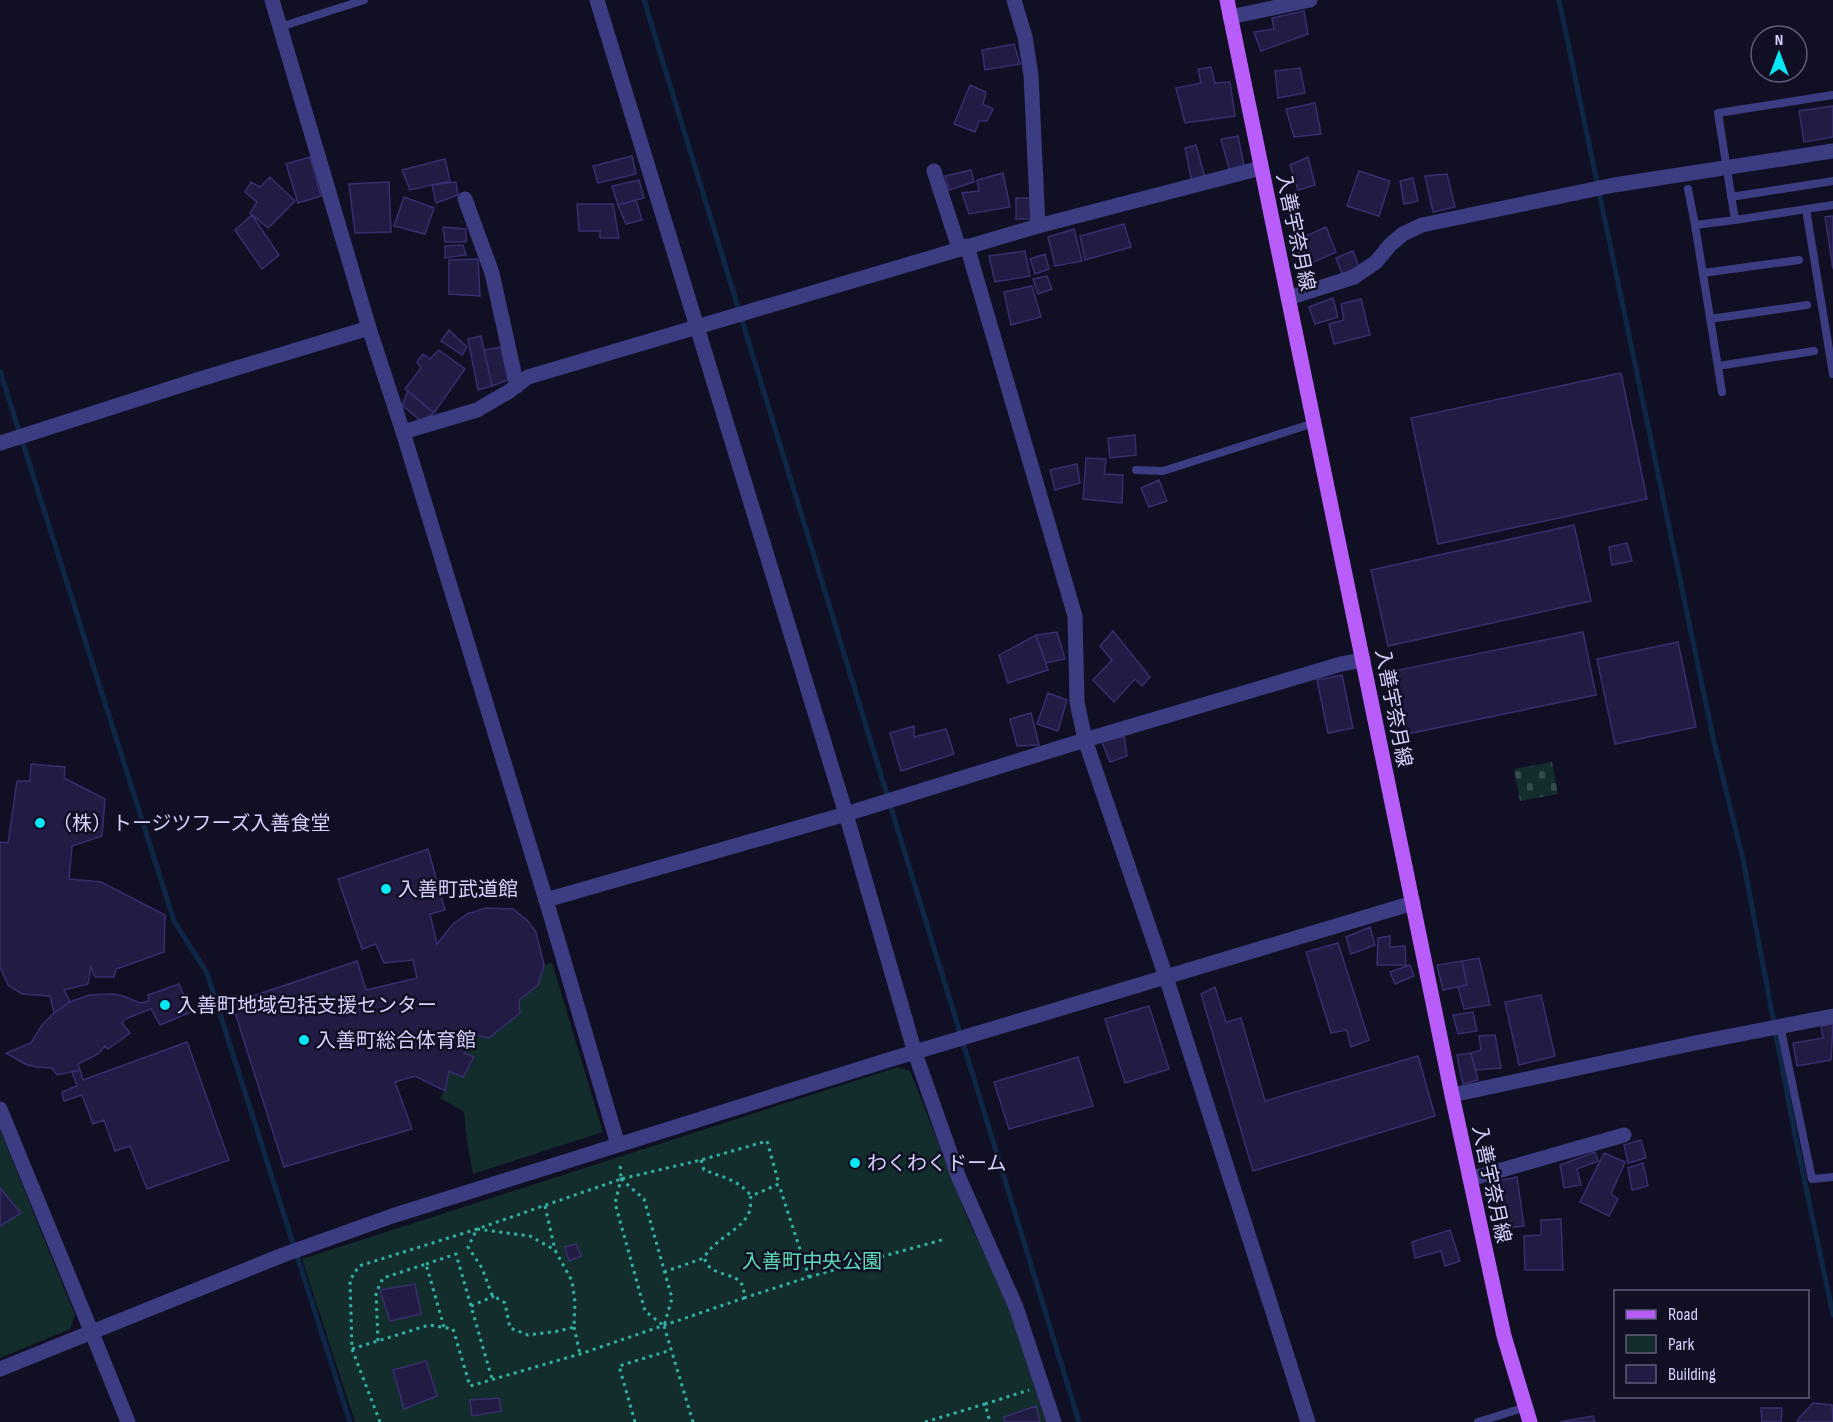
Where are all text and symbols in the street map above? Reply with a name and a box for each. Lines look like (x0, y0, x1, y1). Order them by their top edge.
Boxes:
north arrow (1749, 24, 1809, 84)
text: N (1775, 31, 1783, 50)
street label: 入善宇奈月線 (1271, 171, 1319, 293)
street label: 入善宇奈月線 (1370, 647, 1416, 769)
place label: （株）トージツフーズ入善食堂 (52, 812, 331, 836)
marker: （株）トージツフーズ入善食堂 (33, 816, 47, 830)
place label: 入善町武道館 (398, 878, 518, 902)
marker: 入善町武道館 (379, 882, 393, 896)
place label: 入善町地域包括支援センター (177, 994, 437, 1018)
marker: 入善町地域包括支援センター (158, 998, 172, 1012)
place label: 入善町総合体育館 (316, 1029, 476, 1053)
marker: 入善町総合体育館 (297, 1033, 311, 1047)
street label: 入善宇奈月線 (1467, 1123, 1515, 1245)
place label: わくわくドーム (867, 1152, 1006, 1176)
marker: わくわくドーム (848, 1156, 862, 1170)
park label: 入善町中央公園 (742, 1250, 882, 1274)
legend (1614, 1290, 1809, 1398)
text: Road (1668, 1304, 1698, 1325)
text: Park (1668, 1334, 1694, 1355)
text: Building (1668, 1364, 1716, 1385)

